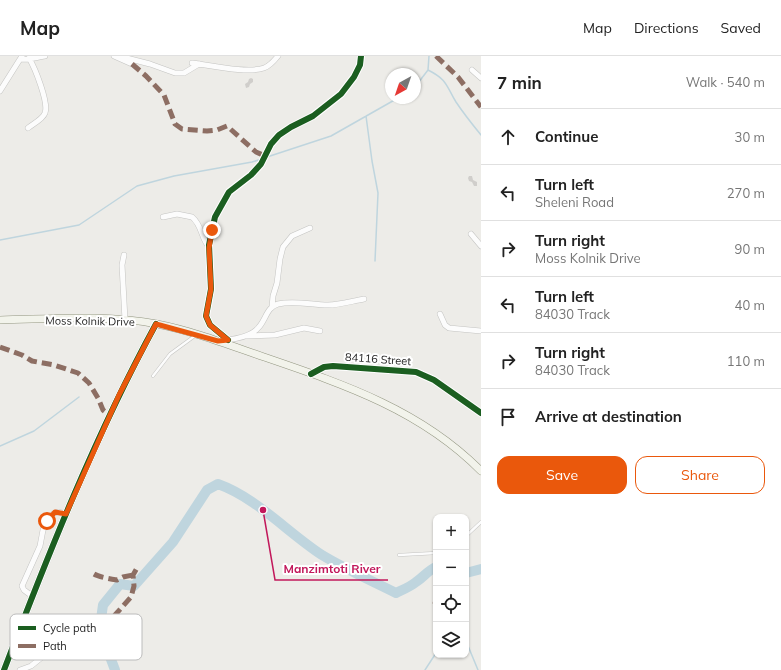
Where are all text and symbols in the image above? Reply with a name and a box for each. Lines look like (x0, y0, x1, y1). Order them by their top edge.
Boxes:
text: Map (20, 16, 60, 40)
text: Map (583, 19, 612, 37)
text: Directions (634, 19, 699, 37)
text: Saved (721, 19, 761, 37)
north arrow (385, 68, 421, 104)
text: 7 min (497, 72, 542, 93)
text: Walk · 540 m (686, 74, 765, 90)
icon: ahead (497, 126, 519, 148)
text: Continue (535, 127, 598, 146)
text: 30 m (735, 129, 765, 145)
text: Turn left (535, 175, 594, 194)
icon: left (497, 182, 519, 204)
text: 270 m (727, 185, 765, 201)
text: Sheleni Road (535, 194, 614, 210)
route end (203, 221, 221, 239)
text: Turn right (535, 231, 605, 250)
icon: right (497, 238, 519, 260)
text: 90 m (735, 241, 765, 257)
text: Moss Kolnik Drive (535, 250, 641, 266)
text: Turn left (535, 287, 594, 306)
icon: left (497, 294, 519, 316)
text: 40 m (735, 297, 765, 313)
text: 84030 Track (535, 306, 610, 322)
street label: Moss Kolnik Drive (45, 313, 135, 329)
text: Turn right (535, 343, 605, 362)
street label: 84116 Street (344, 350, 412, 368)
icon: right (497, 350, 519, 372)
text: 110 m (727, 353, 765, 369)
text: 84030 Track (535, 362, 610, 378)
icon: arrive (497, 406, 519, 428)
text: Arrive at destination (535, 407, 682, 426)
button: Save (497, 456, 627, 494)
button: Share (635, 456, 765, 494)
route start (38, 512, 56, 530)
map controls (433, 514, 469, 658)
button: + (433, 514, 469, 550)
button: − (433, 550, 469, 586)
callout: Manzimtoti River (275, 556, 388, 580)
text: Manzimtoti River (283, 561, 381, 576)
button: locate (433, 586, 469, 622)
legend (10, 614, 142, 660)
text: Cycle path (43, 621, 96, 635)
button: layers (433, 622, 469, 658)
text: Path (43, 639, 67, 653)

